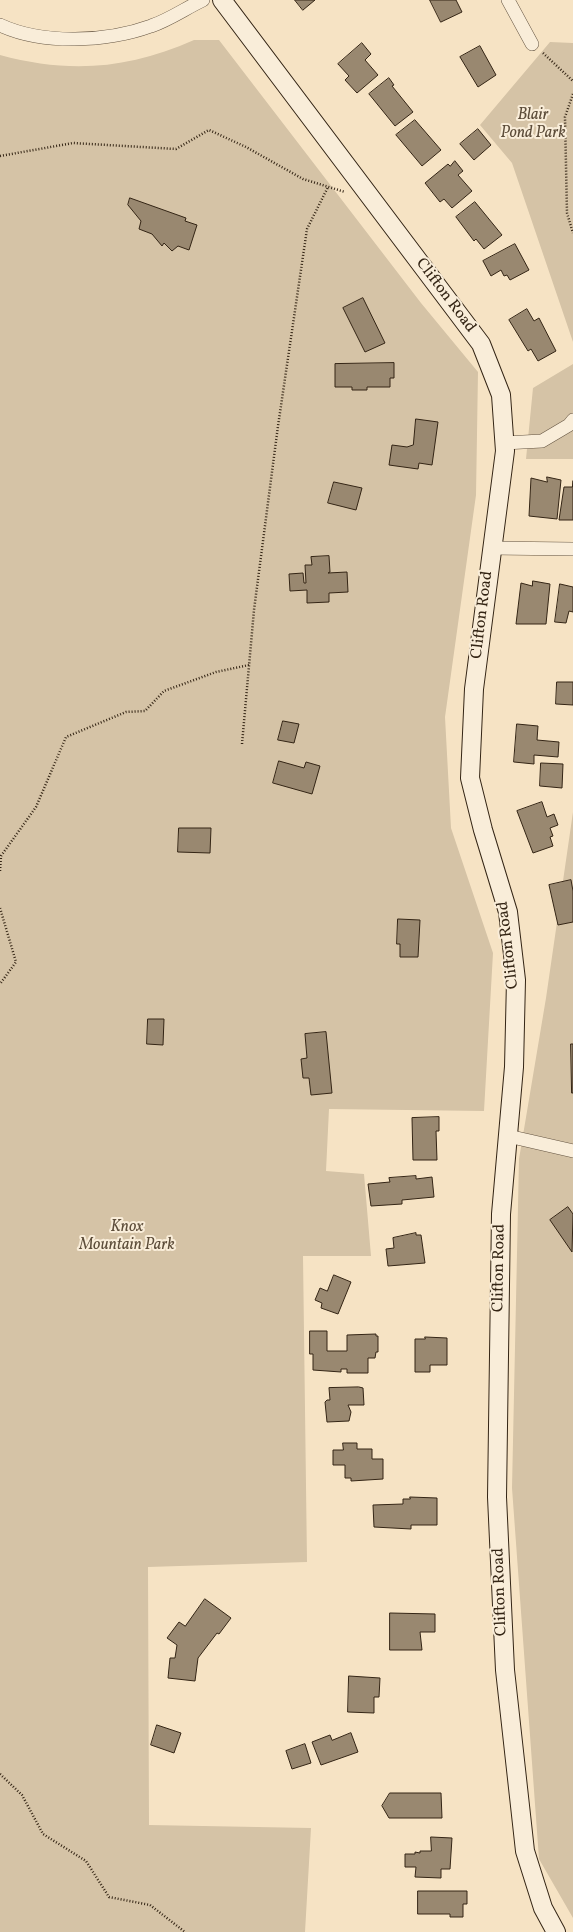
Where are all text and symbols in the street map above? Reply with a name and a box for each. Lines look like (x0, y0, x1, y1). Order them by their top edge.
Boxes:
park label: Blair Pond Park (500, 106, 566, 144)
street label: Clifton Road (411, 255, 479, 337)
street label: Clifton Road (468, 570, 498, 660)
street label: Clifton Road (494, 900, 524, 990)
park label: Knox Mountain Park (79, 1218, 175, 1256)
street label: Clifton Road (490, 1224, 510, 1312)
street label: Clifton Road (490, 1548, 512, 1636)

